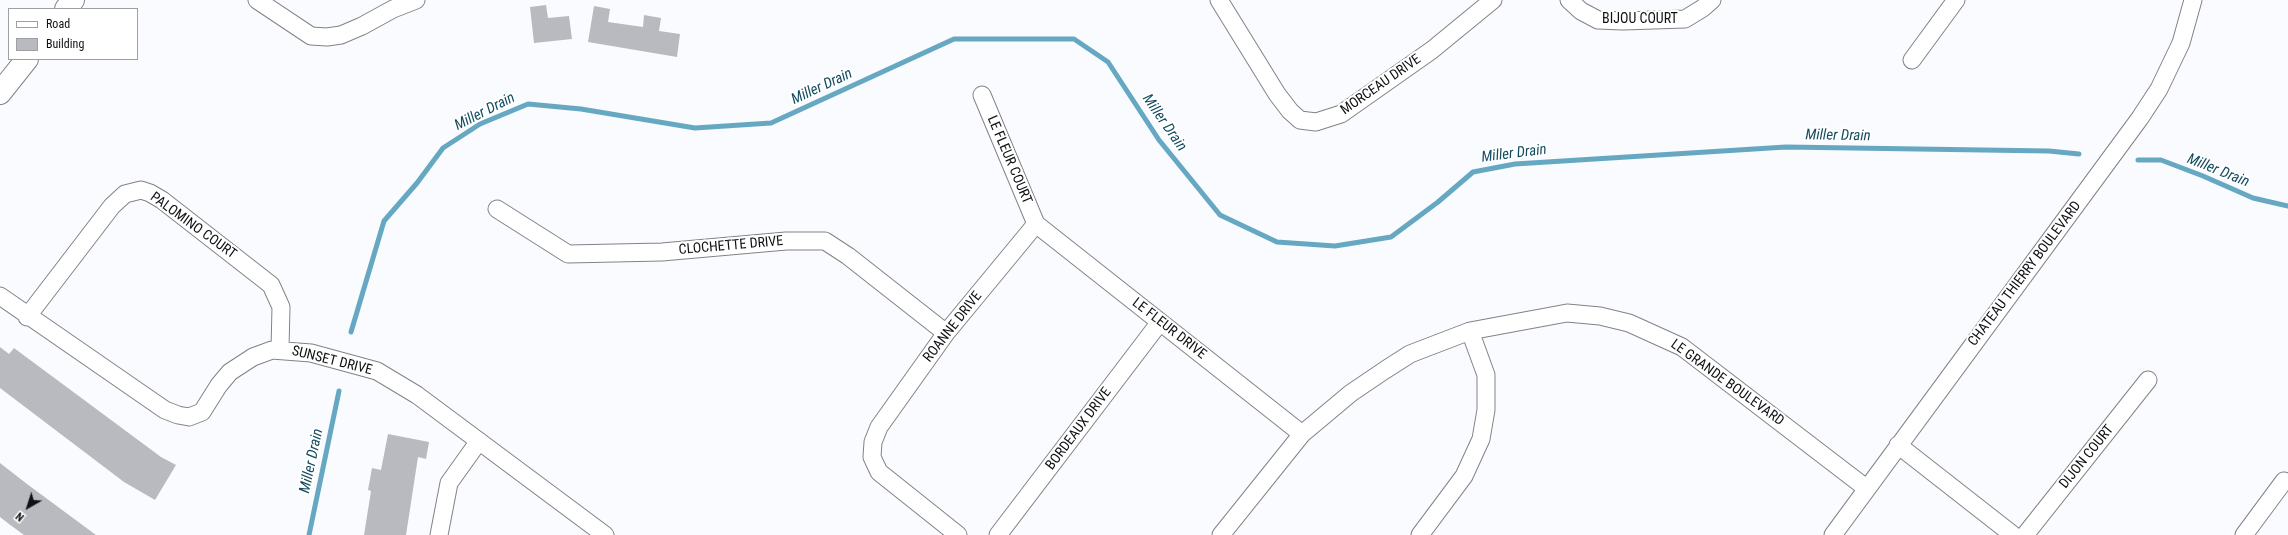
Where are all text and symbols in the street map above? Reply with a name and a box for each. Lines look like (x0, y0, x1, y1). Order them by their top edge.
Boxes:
legend (8, 8, 138, 60)
street label: BIJOU COURT (1602, 11, 1678, 27)
text: Road (46, 17, 70, 31)
text: Building (46, 37, 84, 51)
street label: MORCEAU DRIVE (1338, 51, 1424, 119)
water label: Miller Drain (789, 65, 855, 109)
water label: Miller Drain (452, 89, 518, 135)
water label: Miller Drain (1138, 91, 1190, 155)
street label: LE FLEUR COURT (983, 113, 1035, 207)
water label: Miller Drain (1805, 126, 1871, 146)
water label: Miller Drain (1480, 141, 1548, 167)
water label: Miller Drain (2184, 150, 2252, 192)
street label: PALOMINO COURT (147, 189, 239, 263)
street label: CHATEAU THIERRY BOULEVARD (1965, 198, 2085, 350)
street label: CLOCHETTE DRIVE (678, 233, 784, 259)
street label: ROANNE DRIVE (920, 288, 986, 366)
street label: LE FLEUR DRIVE (1129, 295, 1209, 363)
street label: LE GRANDE BOULEVARD (1667, 336, 1787, 430)
street label: SUNSET DRIVE (290, 343, 374, 379)
street label: BORDEAUX DRIVE (1043, 384, 1115, 474)
street label: DIJON COURT (2056, 422, 2118, 492)
water label: Miller Drain (296, 427, 328, 495)
north arrow (8, 487, 48, 527)
text: N (13, 510, 27, 524)

